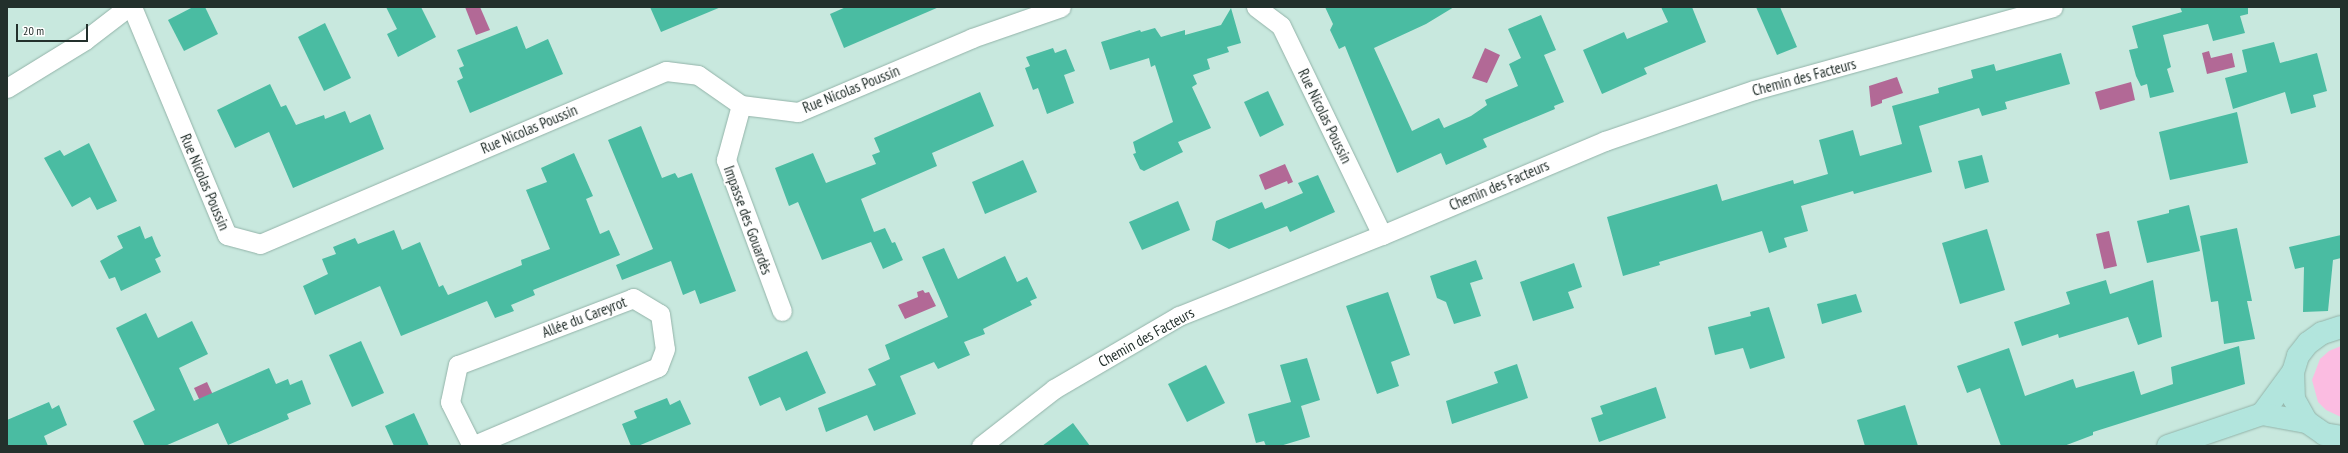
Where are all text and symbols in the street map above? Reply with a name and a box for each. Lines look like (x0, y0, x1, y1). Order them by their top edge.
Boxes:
scale bar (18, 16, 90, 42)
text: 20 m (23, 23, 44, 38)
street label: Chemin des Facteurs (1750, 54, 1858, 100)
street label: Rue Nicolas Poussin (800, 61, 902, 117)
street label: Rue Nicolas Poussin (1294, 66, 1356, 166)
street label: Rue Nicolas Poussin (478, 101, 580, 157)
street label: Rue Nicolas Poussin (177, 131, 233, 233)
street label: Chemin des Facteurs (1446, 156, 1552, 214)
street label: Impasse des Gouardès (720, 163, 776, 277)
street label: Allée du Careyrot (539, 293, 629, 341)
street label: Chemin des Facteurs (1095, 303, 1197, 371)

